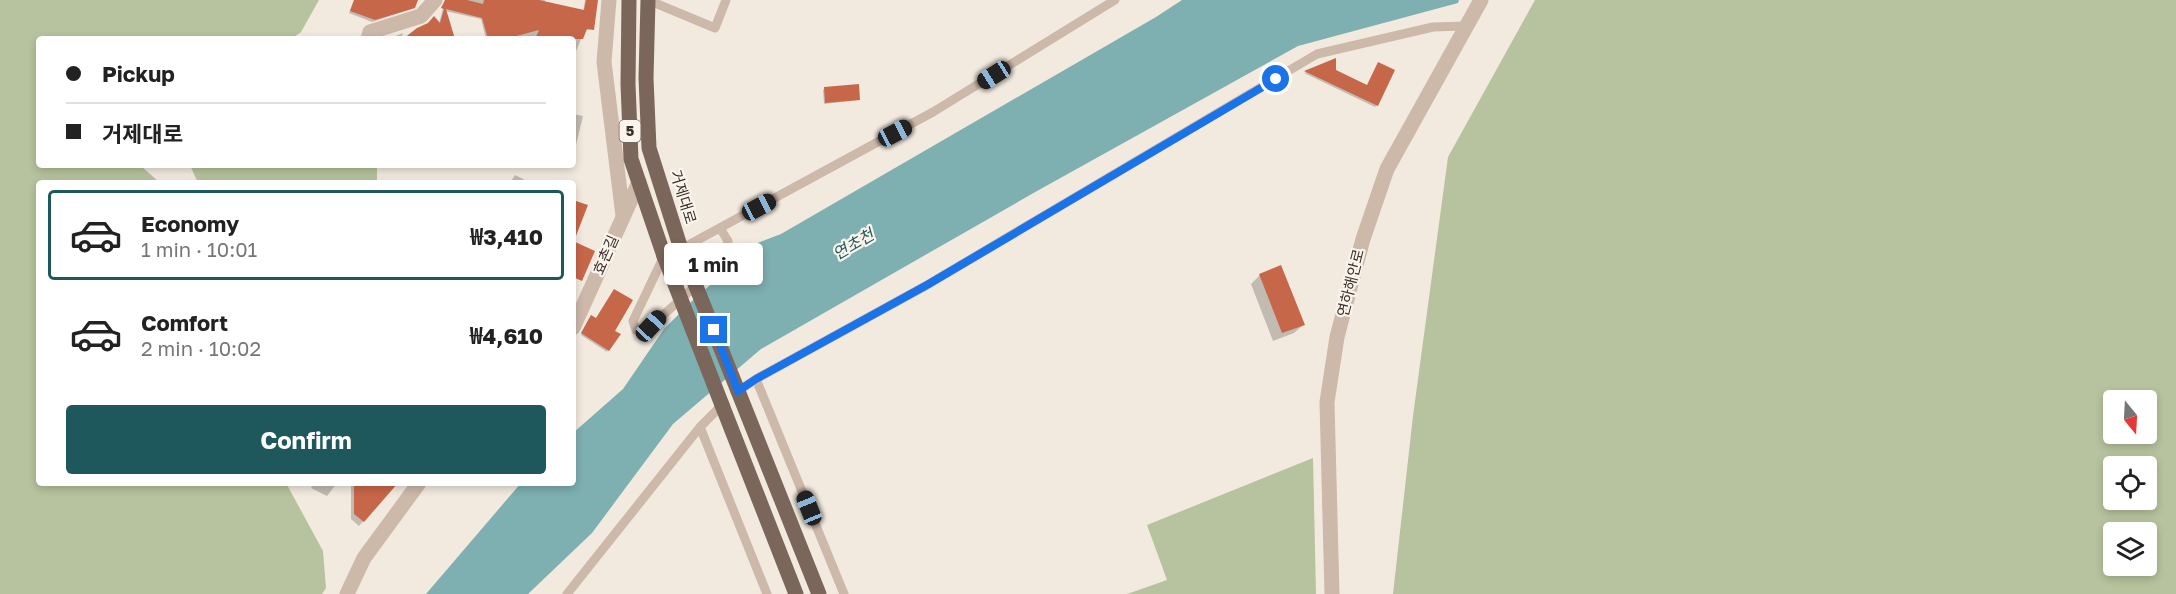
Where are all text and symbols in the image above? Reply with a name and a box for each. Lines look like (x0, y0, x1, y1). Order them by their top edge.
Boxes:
car (974, 58, 1014, 92)
text: Pickup (102, 60, 175, 87)
route start (1262, 65, 1289, 92)
car (875, 117, 915, 149)
text: 거제대로 (102, 120, 183, 147)
road number: 5 (620, 120, 640, 142)
street label: 거제대로 (667, 168, 701, 226)
car (739, 191, 779, 223)
icon: car (69, 208, 123, 262)
text: Economy (141, 210, 239, 237)
text: ₩3,410 (470, 223, 543, 250)
water label: 연초천 (829, 223, 879, 264)
street label: 효촌길 (588, 232, 622, 277)
text: 1 min · 10:01 (141, 237, 257, 261)
callout: 1 min (664, 243, 764, 285)
street label: 연하해안로 (1333, 247, 1367, 318)
text: 1 min (688, 252, 739, 276)
icon: car (69, 307, 123, 361)
car (632, 307, 670, 345)
text: Comfort (141, 309, 228, 336)
route end (700, 316, 727, 343)
text: ₩4,610 (470, 322, 543, 349)
text: 2 min · 10:02 (141, 336, 261, 360)
north arrow (2103, 390, 2157, 444)
map controls (2103, 390, 2157, 576)
button: Confirm (66, 405, 546, 474)
button: locate (2103, 456, 2157, 510)
car (794, 488, 824, 528)
button: layers (2103, 522, 2157, 576)

